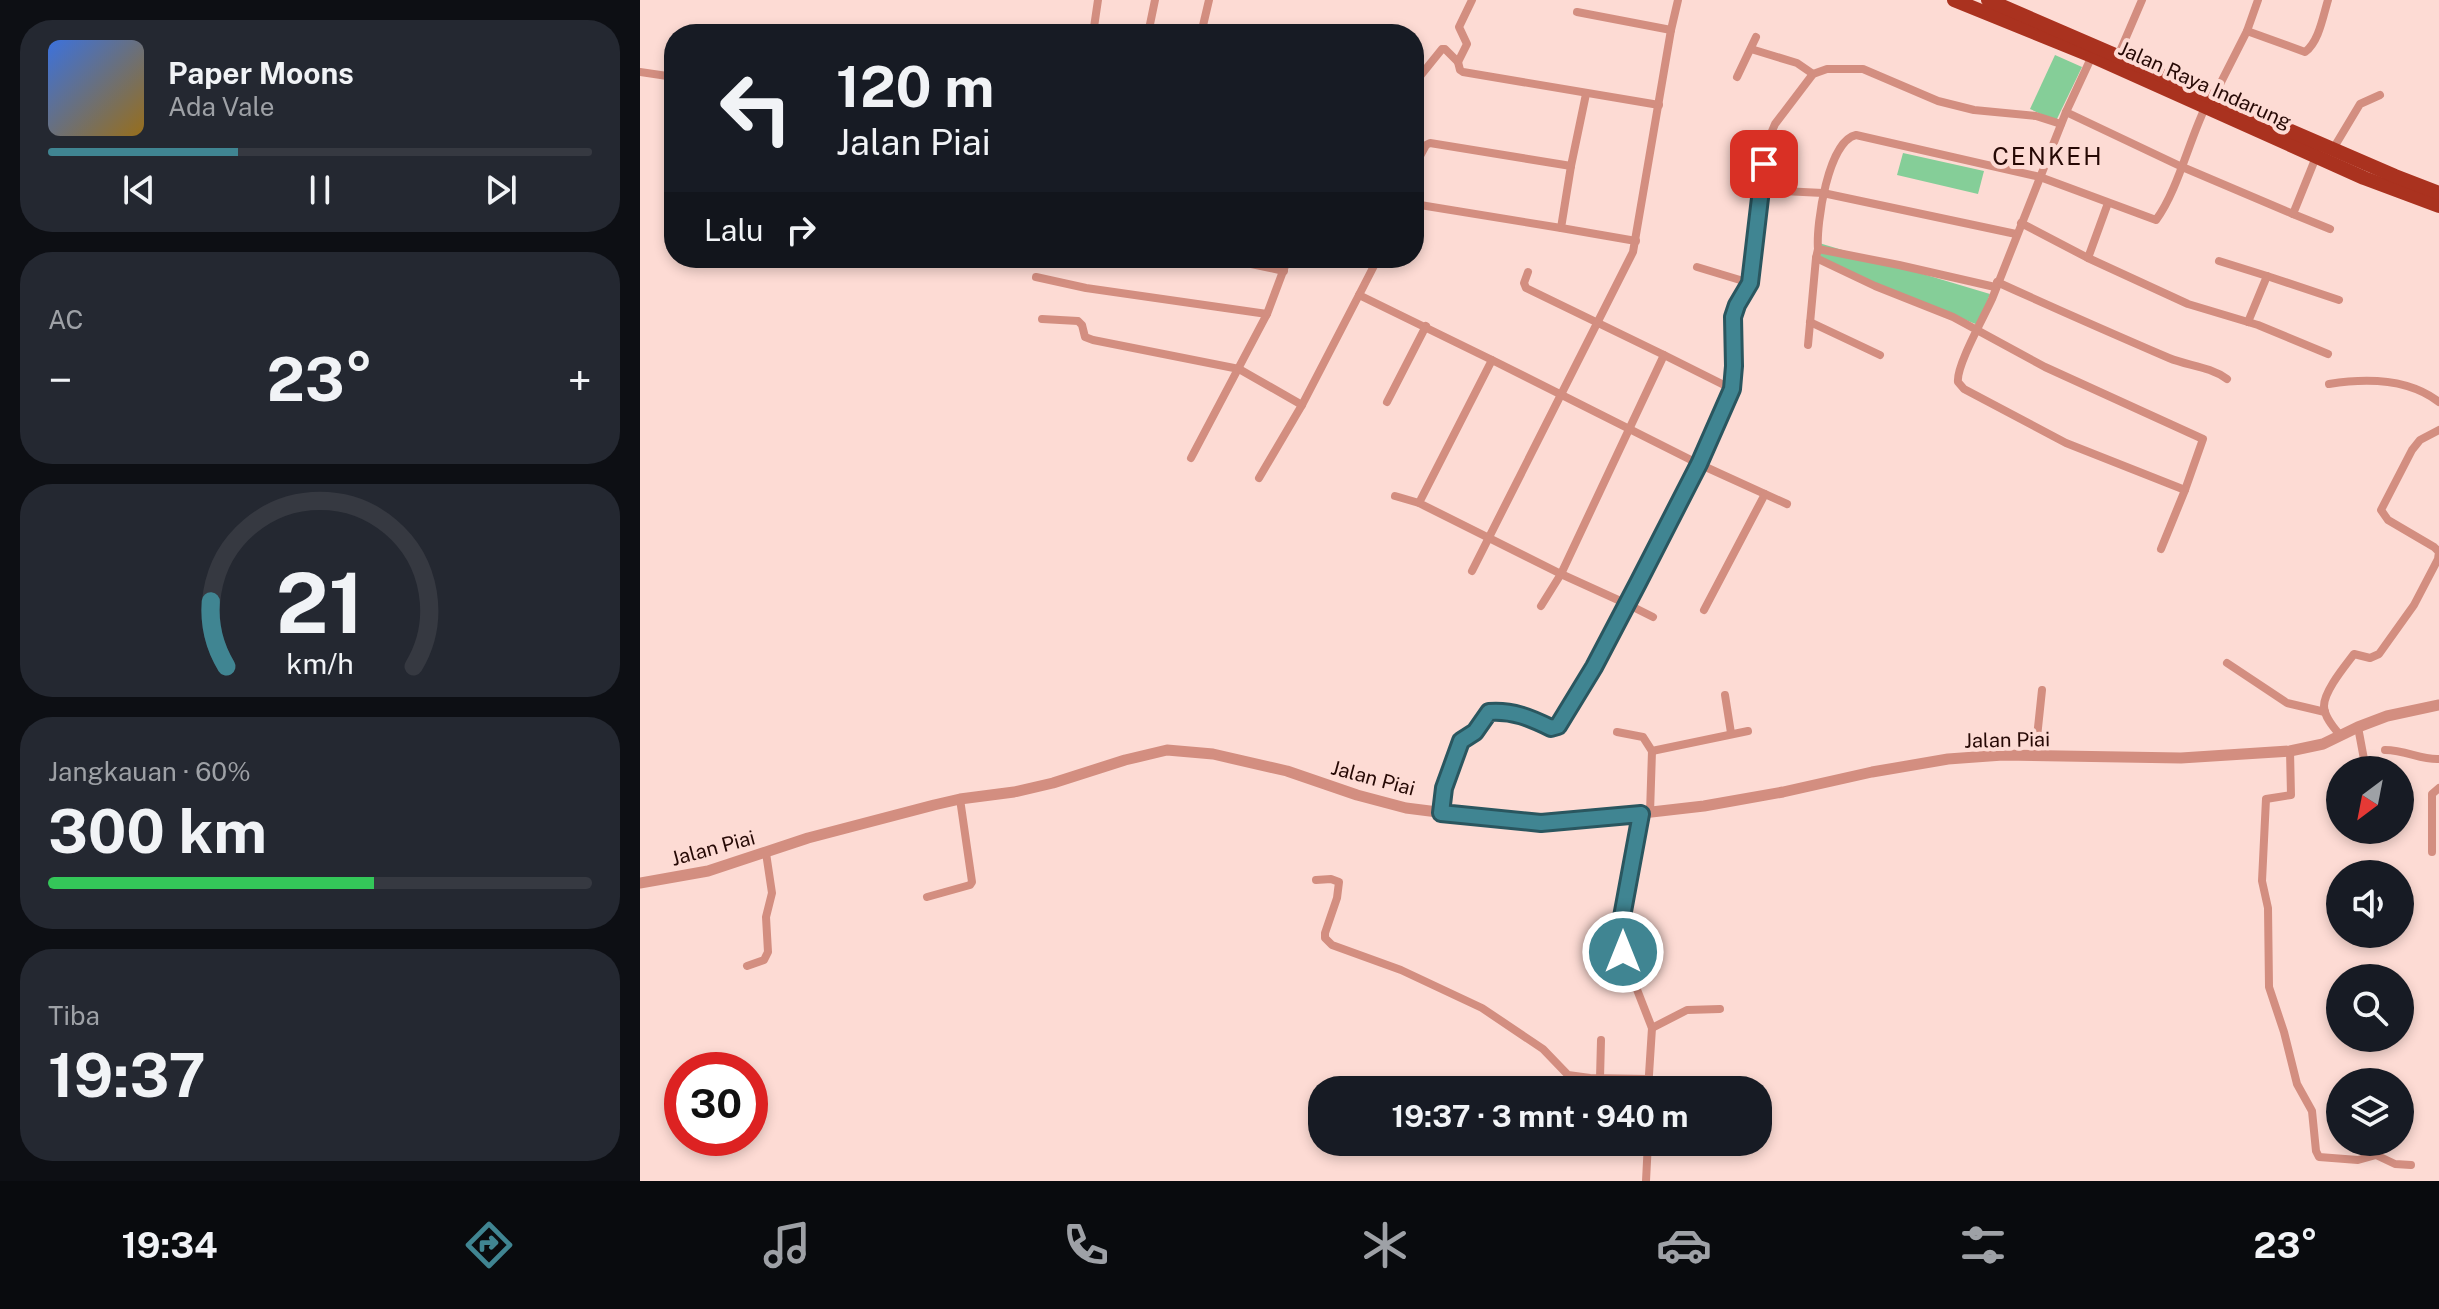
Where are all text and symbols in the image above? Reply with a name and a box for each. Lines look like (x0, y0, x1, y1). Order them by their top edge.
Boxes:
street label: Jalan Raya Indarung (2115, 36, 2295, 134)
text: 120 m (836, 54, 994, 120)
text: Paper Moons (168, 55, 354, 91)
icon: left (704, 56, 808, 160)
text: Ada Vale (168, 91, 274, 122)
text: Jalan Piai (836, 121, 991, 163)
pin (1730, 130, 1798, 198)
icon: arrive (1742, 142, 1786, 186)
district label: CENKEH (1992, 142, 2104, 170)
icon: previous (117, 168, 161, 212)
icon: pause (298, 168, 342, 212)
icon: next (479, 168, 523, 212)
icon: right (779, 208, 823, 252)
text: Lalu (704, 212, 763, 248)
text: AC (48, 304, 83, 335)
text: 23° (267, 344, 373, 415)
text: − (48, 354, 72, 406)
text: + (568, 354, 592, 406)
text: 21 (276, 553, 364, 651)
text: km/h (286, 647, 354, 680)
street label: Jalan Piai (1964, 727, 2050, 753)
street label: Jalan Piai (1328, 755, 1418, 801)
text: Jangkauan · 60% (48, 756, 251, 787)
north arrow (2326, 756, 2414, 844)
map controls (2326, 756, 2414, 1156)
text: 300 km (48, 796, 267, 867)
street label: Jalan Piai (668, 825, 758, 871)
button: sound (2326, 860, 2414, 948)
position arrow (1581, 910, 1665, 994)
button: search (2326, 964, 2414, 1052)
text: Tiba (48, 1000, 100, 1031)
text: 19:37 (48, 1040, 206, 1111)
speed limit sign: 30 (664, 1052, 768, 1156)
button: layers (2326, 1068, 2414, 1156)
text: 19:37 · 3 mnt · 940 m (1392, 1098, 1688, 1134)
icon: directions (461, 1217, 517, 1273)
icon: music (759, 1217, 815, 1273)
icon: phone (1058, 1217, 1114, 1273)
icon: climate (1357, 1217, 1413, 1273)
icon: car (1656, 1217, 1712, 1273)
icon: filters (1955, 1217, 2011, 1273)
text: 19:34 (121, 1224, 218, 1266)
text: 23° (2254, 1224, 2317, 1266)

